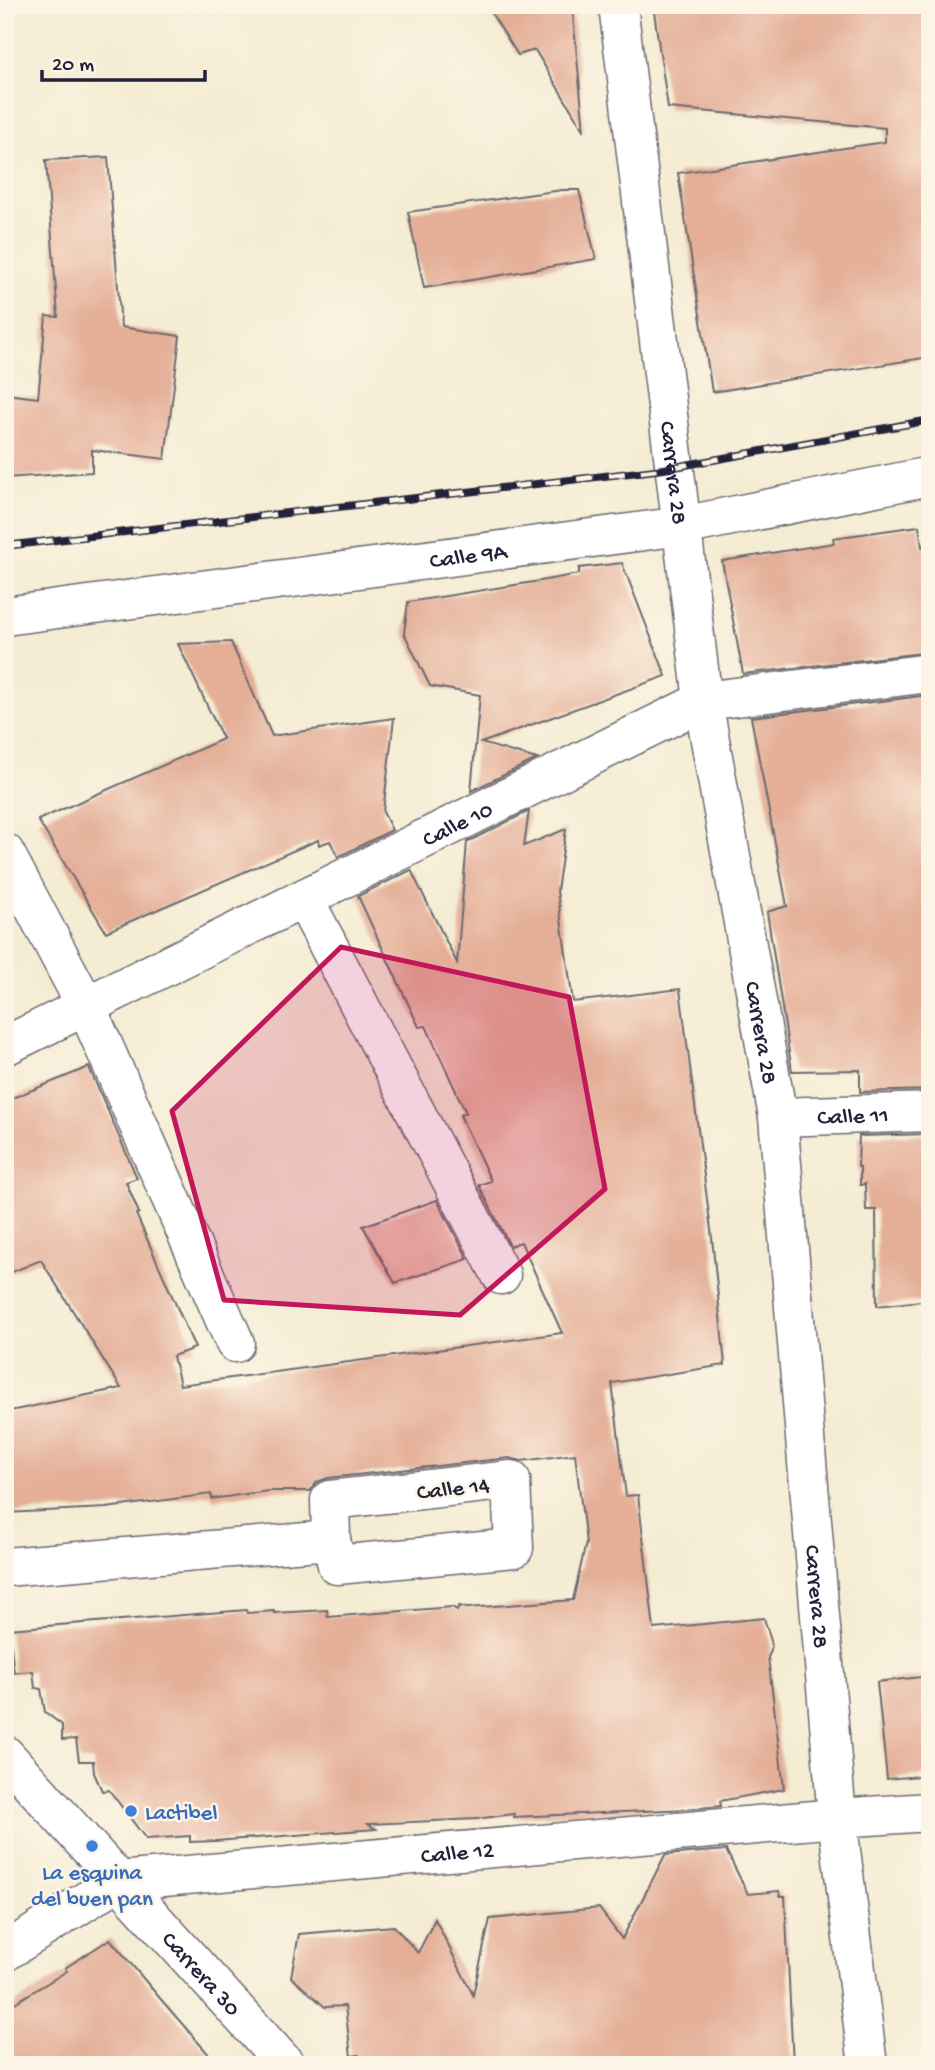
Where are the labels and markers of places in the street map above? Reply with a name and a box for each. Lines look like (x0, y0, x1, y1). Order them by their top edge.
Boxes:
place label: Lactibel (145, 1801, 217, 1828)
marker: Lactibel (123, 1803, 139, 1819)
marker: La esquina del buen pan (84, 1838, 100, 1854)
place label: La esquina del buen pan (31, 1861, 153, 1914)

